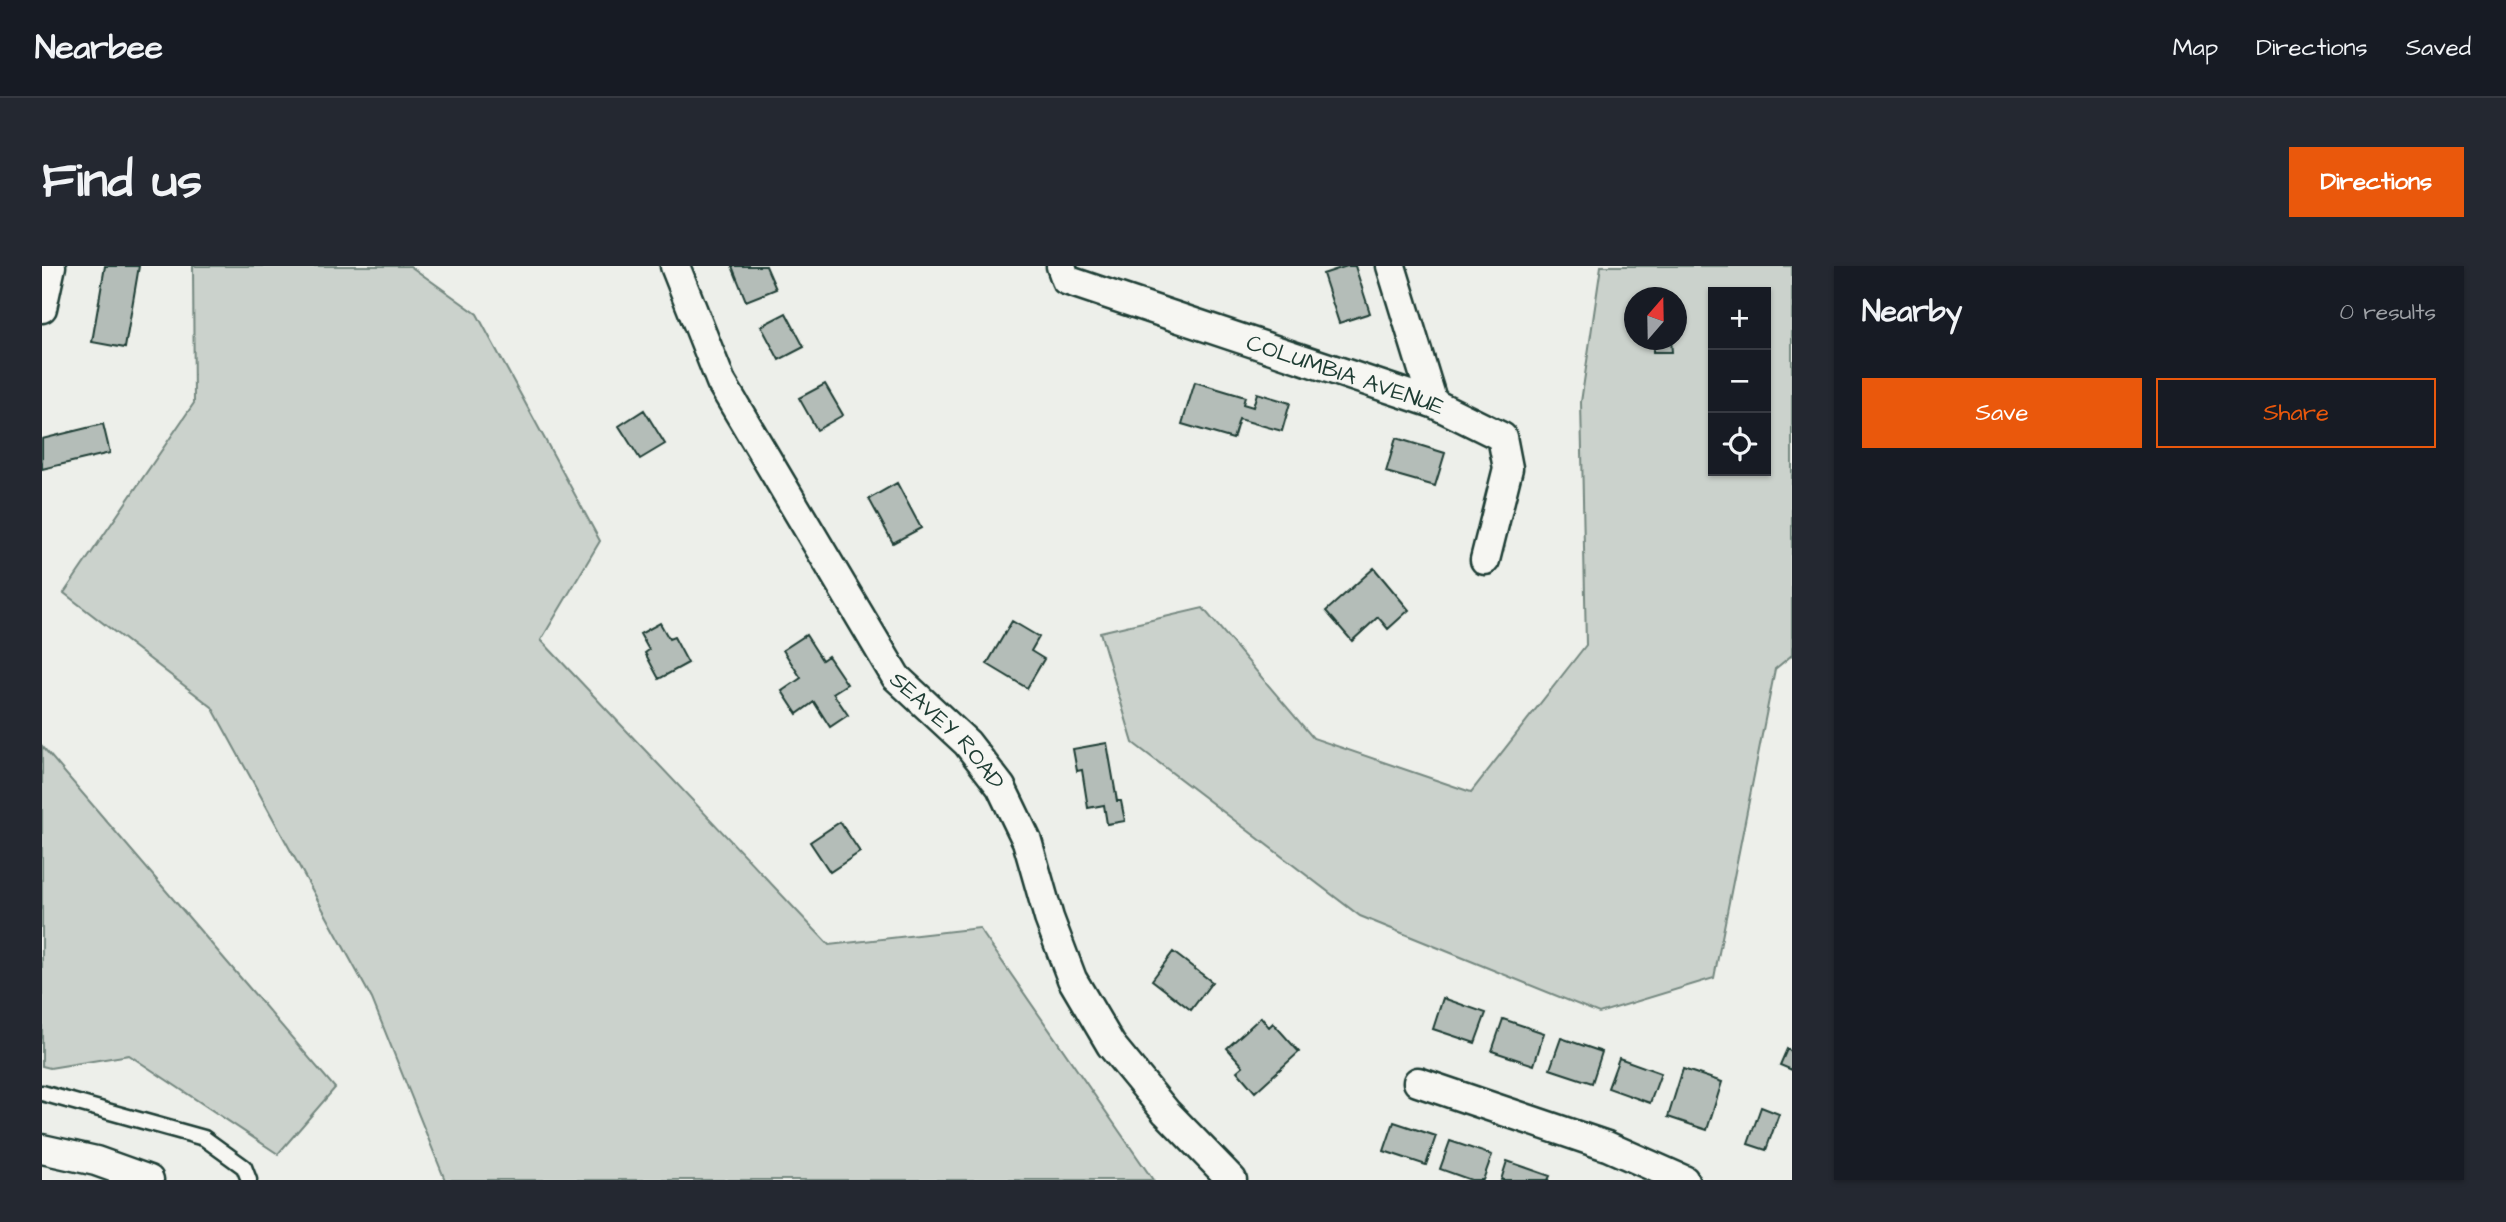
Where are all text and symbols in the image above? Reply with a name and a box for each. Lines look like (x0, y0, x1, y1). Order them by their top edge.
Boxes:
text: Nearbee (35, 25, 163, 71)
text: Map (2173, 31, 2218, 65)
text: Directions (2256, 31, 2368, 65)
text: Saved (2406, 31, 2471, 65)
button: Directions (2289, 147, 2464, 217)
text: Find us (42, 148, 202, 216)
north arrow (1624, 287, 1687, 350)
map controls (1708, 287, 1771, 476)
button: + (1708, 287, 1771, 350)
text: Nearby (1862, 291, 1962, 333)
text: 0 results (2339, 296, 2436, 328)
street label: COLUMBIA AVENUE (1242, 327, 1450, 424)
button: − (1708, 350, 1771, 413)
button: Save (1862, 378, 2142, 448)
button: Share (2156, 378, 2436, 448)
button: locate (1708, 413, 1771, 476)
street label: SEAVEY ROAD (882, 664, 1012, 796)

